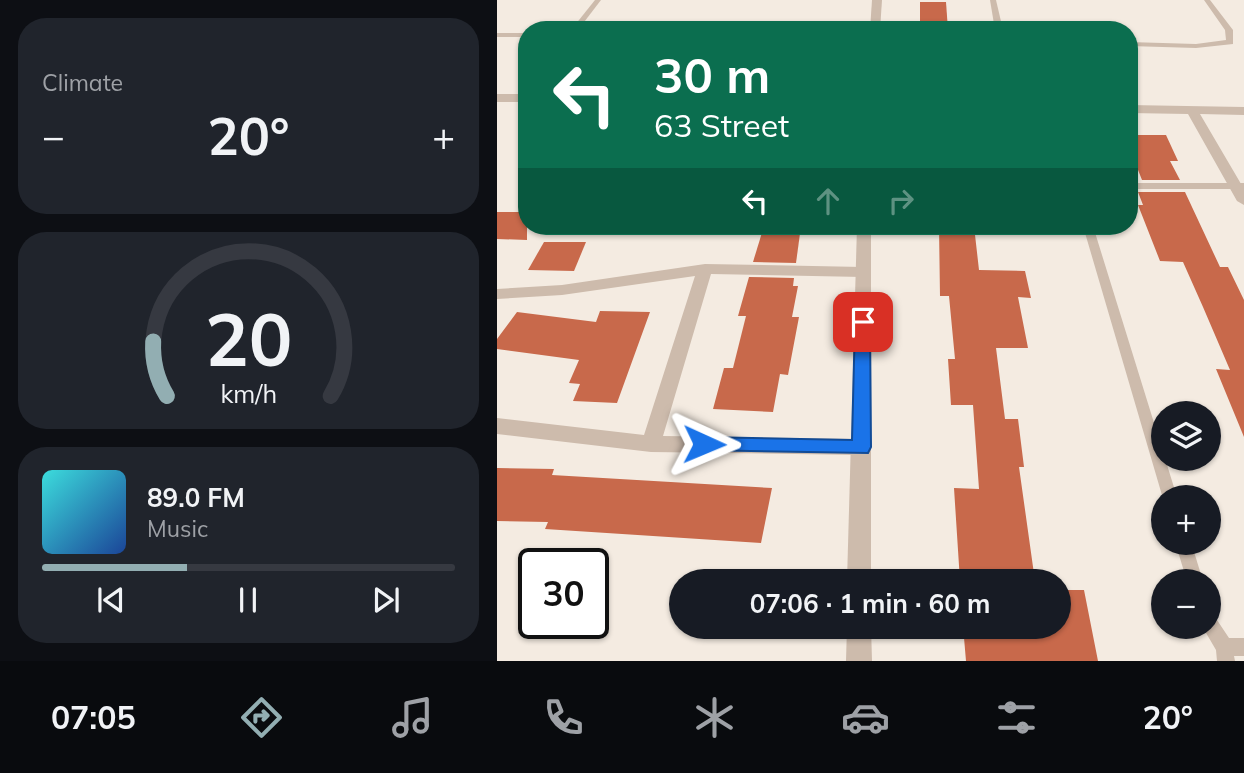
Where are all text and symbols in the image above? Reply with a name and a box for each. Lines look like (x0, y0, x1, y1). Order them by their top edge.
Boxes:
text: 30 m (654, 44, 770, 105)
icon: left (539, 49, 630, 140)
text: Climate (42, 68, 123, 97)
text: 20° (207, 103, 290, 168)
text: 63 Street (654, 105, 789, 145)
text: − (42, 112, 65, 160)
text: + (432, 112, 455, 160)
icon: left (736, 182, 774, 220)
icon: ahead (809, 182, 847, 220)
icon: right (882, 182, 920, 220)
pin (833, 292, 893, 352)
text: 20 (205, 294, 292, 385)
icon: arrive (844, 303, 882, 341)
text: km/h (220, 378, 277, 409)
map controls (1151, 401, 1221, 639)
button: layers (1151, 401, 1221, 471)
position arrow (667, 407, 741, 481)
text: 89.0 FM (147, 481, 245, 514)
button: + (1151, 485, 1221, 555)
text: Music (147, 514, 208, 543)
speed limit sign: 30 (518, 548, 609, 639)
button: − (1151, 569, 1221, 639)
icon: previous (92, 581, 130, 619)
icon: pause (229, 581, 267, 619)
icon: next (367, 581, 405, 619)
text: 07:06 · 1 min · 60 m (750, 587, 990, 620)
icon: directions (237, 693, 286, 742)
icon: music (388, 693, 437, 742)
icon: phone (539, 693, 588, 742)
icon: climate (690, 693, 739, 742)
icon: car (841, 693, 890, 742)
icon: filters (992, 693, 1041, 742)
text: 07:05 (51, 697, 136, 737)
text: 20° (1142, 697, 1193, 737)

